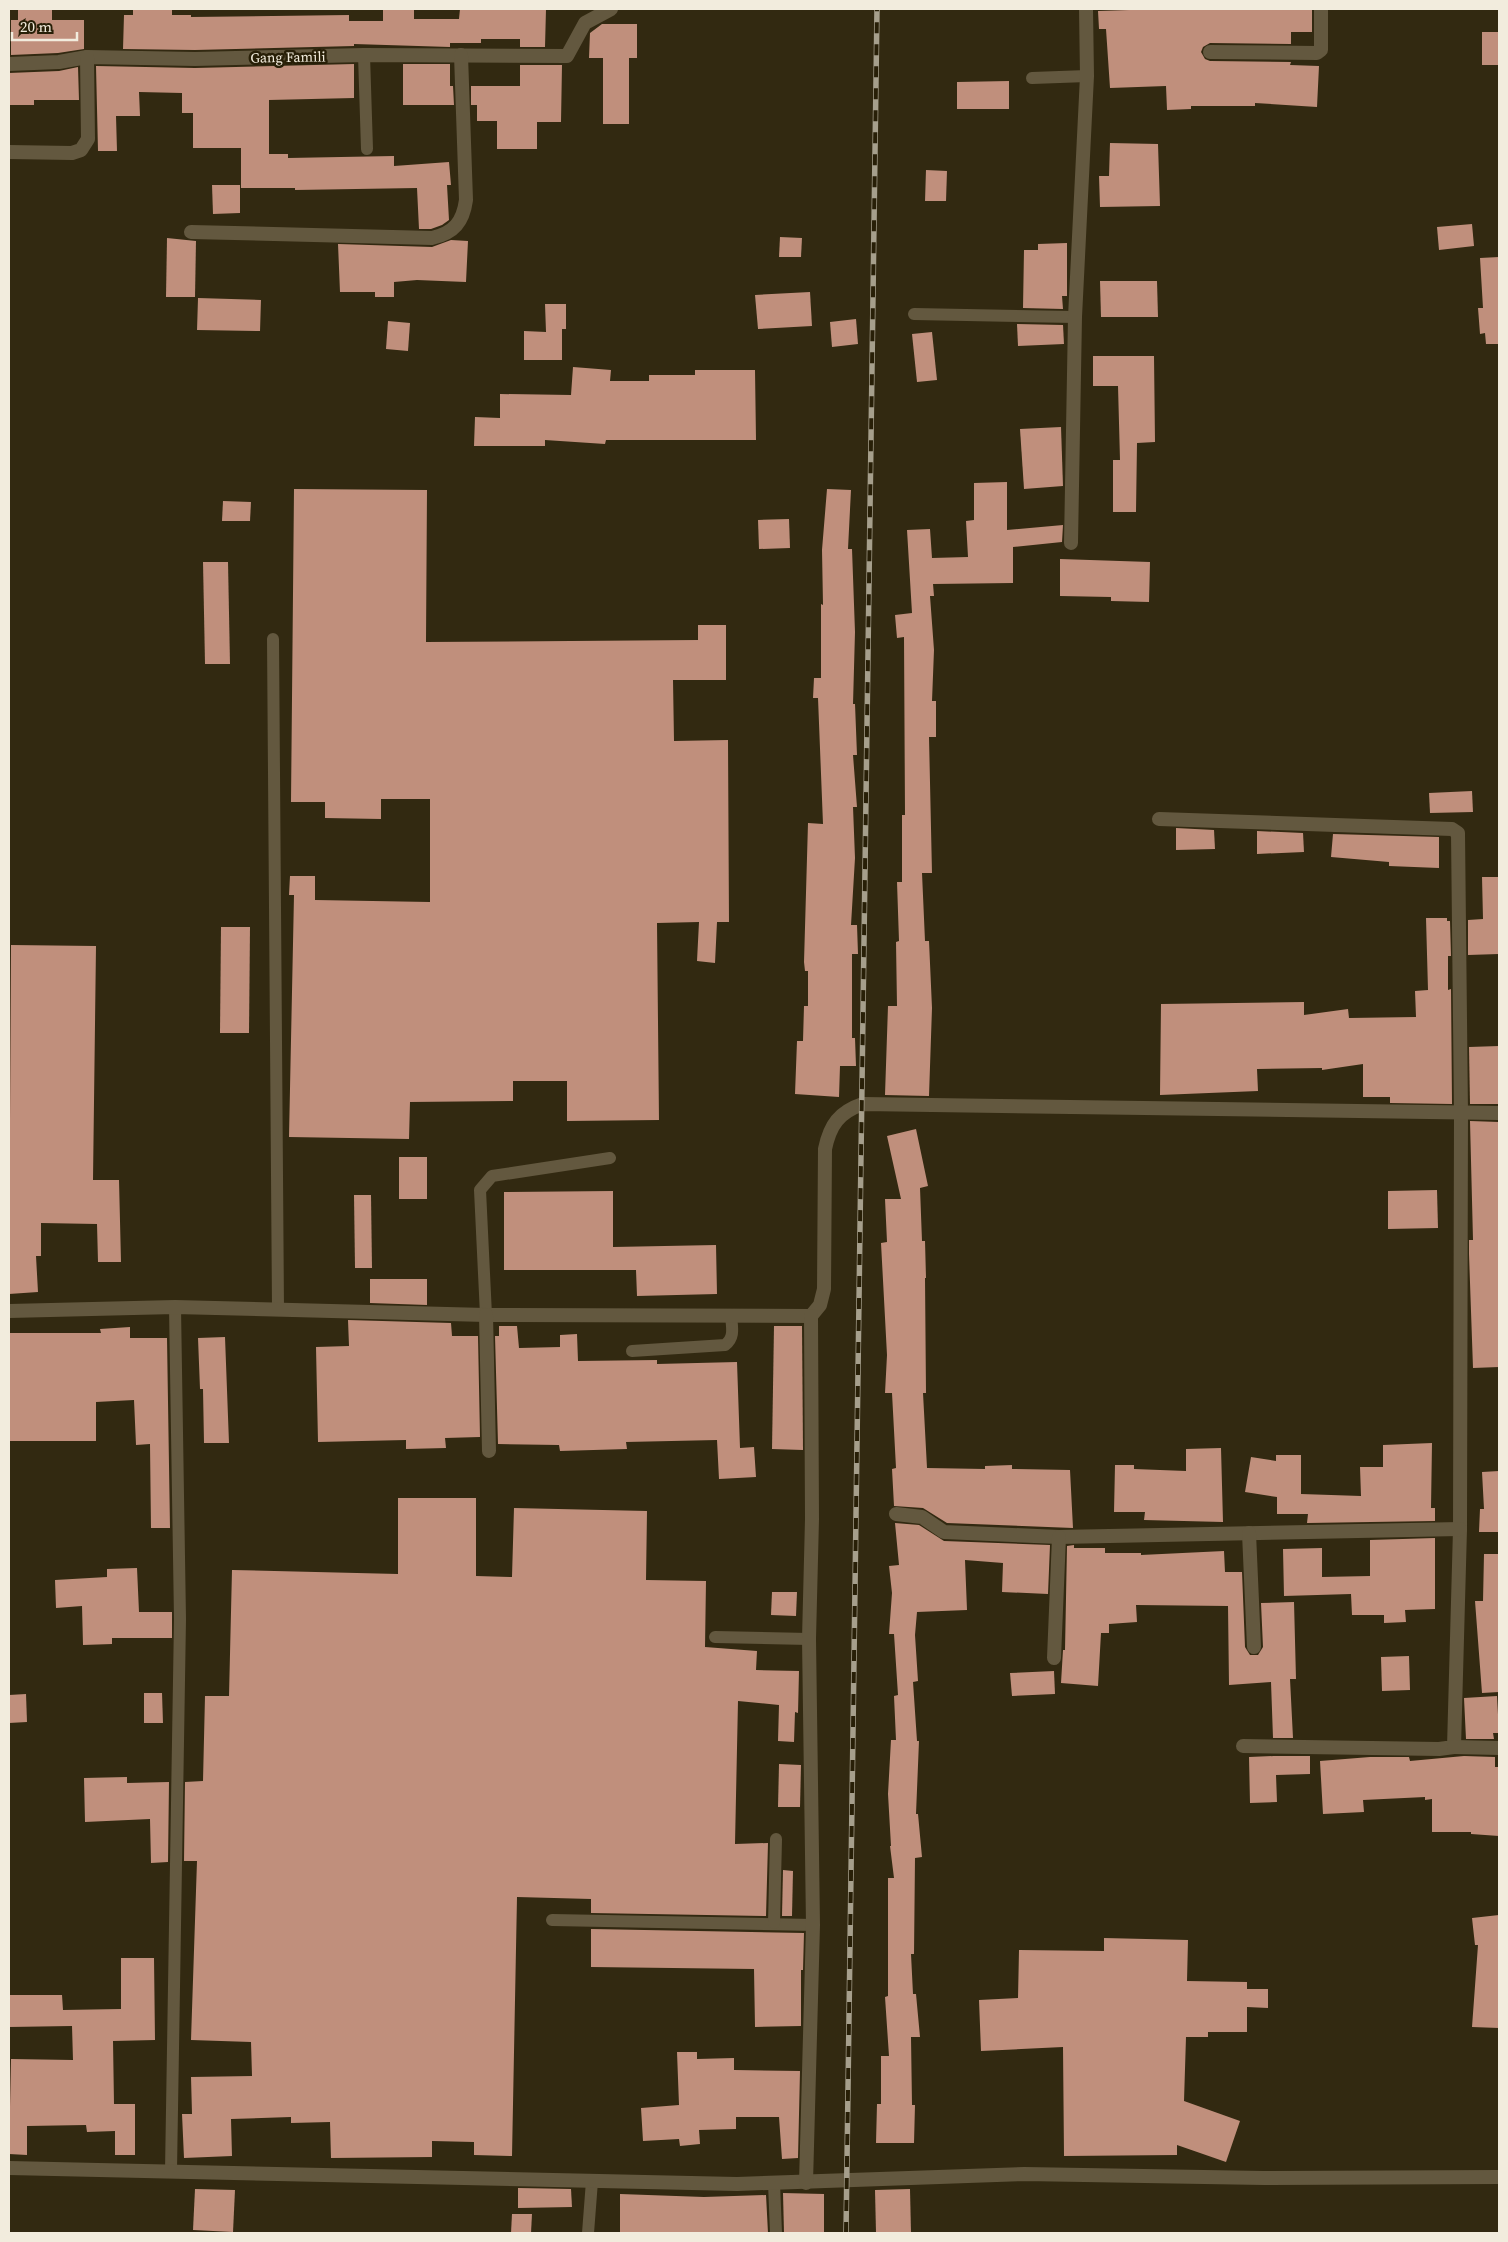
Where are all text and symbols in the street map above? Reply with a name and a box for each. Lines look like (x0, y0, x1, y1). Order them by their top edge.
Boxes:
scale bar (12, 10, 78, 42)
text: 20 m (20, 16, 52, 37)
street label: Gang Famili (250, 46, 326, 68)

